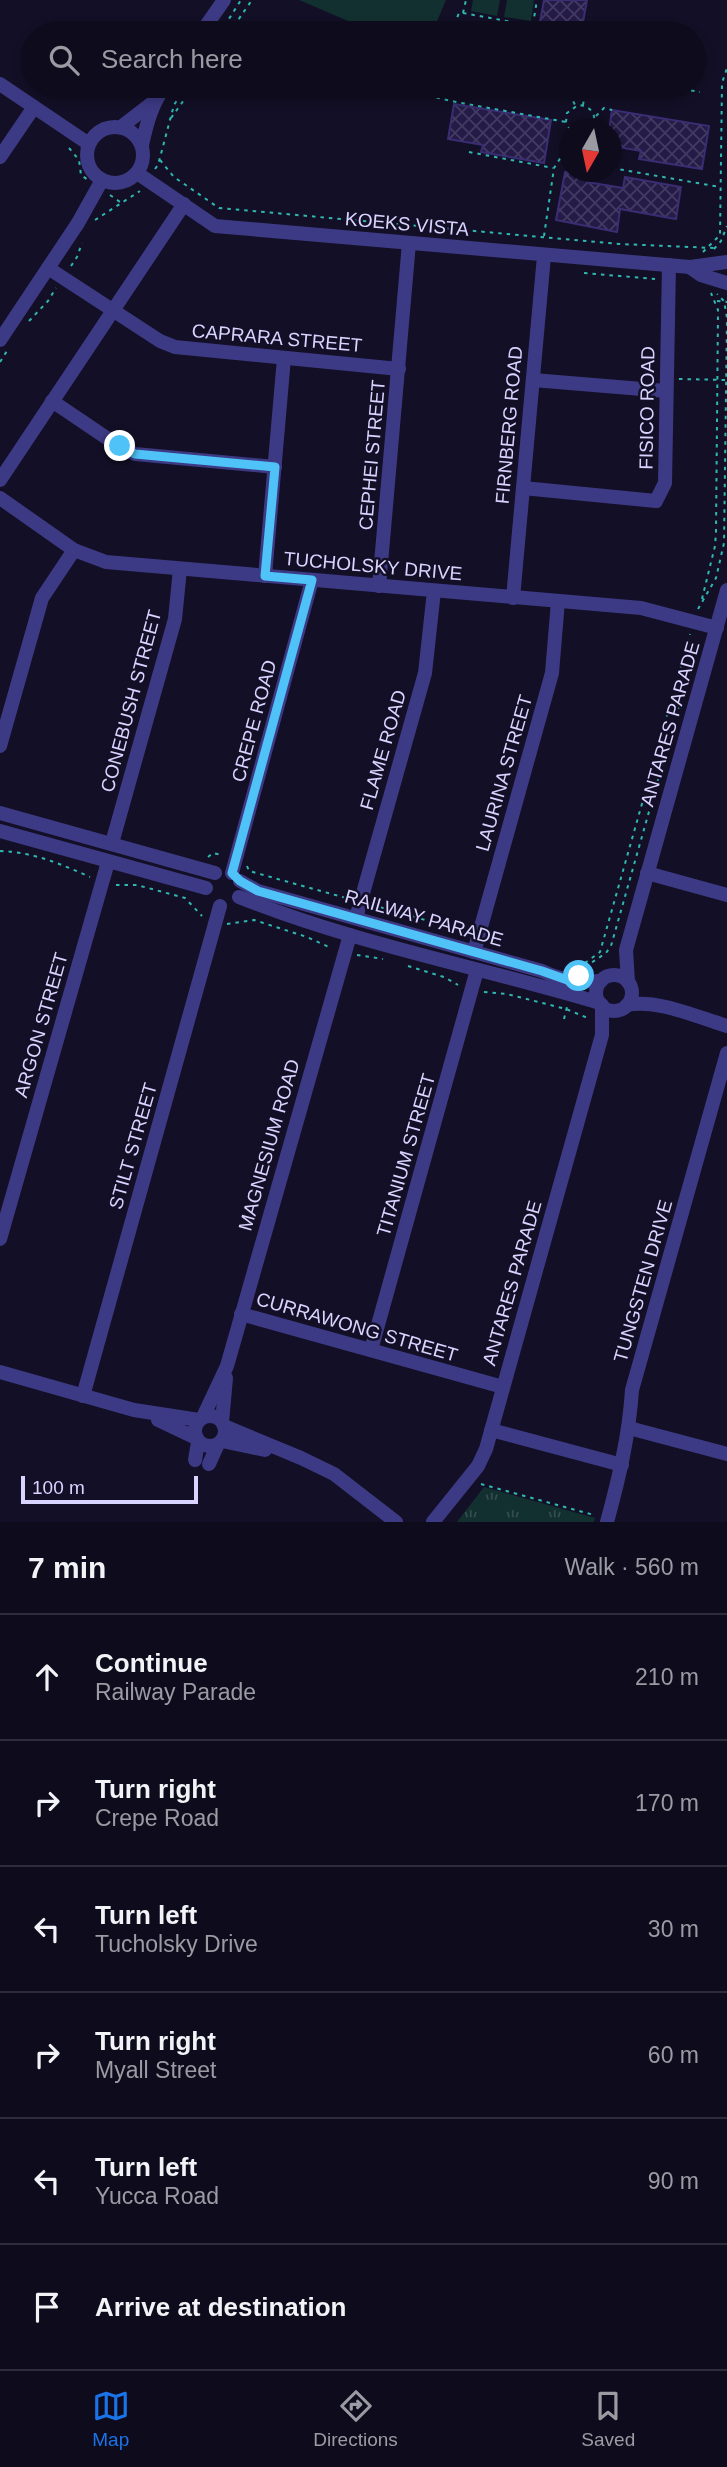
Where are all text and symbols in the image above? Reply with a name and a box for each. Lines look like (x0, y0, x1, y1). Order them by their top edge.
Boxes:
search box (21, 21, 706, 98)
icon: search (45, 41, 83, 79)
text: Search here (101, 44, 243, 74)
north arrow (559, 119, 622, 182)
street label: KOEKS VISTA (344, 208, 470, 240)
street label: CAPRARA STREET (191, 320, 363, 356)
street label: FIRNBERG ROAD (492, 345, 526, 505)
street label: FISICO ROAD (635, 346, 659, 470)
street label: CEPHEI STREET (355, 379, 389, 531)
route end (104, 430, 135, 461)
street label: TUCHOLSKY DRIVE (283, 548, 463, 584)
street label: CONEBUSH STREET (97, 607, 166, 794)
street label: ANTARES PARADE (636, 639, 704, 809)
street label: CREPE ROAD (228, 658, 280, 784)
street label: FLAME ROAD (356, 688, 410, 812)
street label: LAURINA STREET (472, 692, 536, 854)
street label: RAILWAY PARADE (342, 885, 506, 951)
street label: ARGON STREET (10, 950, 72, 1100)
route start (563, 960, 594, 991)
street label: MAGNESIUM ROAD (234, 1057, 304, 1233)
street label: TITANIUM STREET (373, 1071, 439, 1239)
street label: STILT STREET (105, 1080, 161, 1211)
street label: TUNGSTEN DRIVE (610, 1197, 676, 1365)
street label: ANTARES PARADE (478, 1198, 546, 1368)
street label: CURRAWONG STREET (254, 1288, 460, 1366)
scale bar (21, 1473, 198, 1505)
text: 100 m (32, 1477, 85, 1498)
text: 7 min (28, 1551, 106, 1584)
text: Walk · 560 m (564, 1554, 699, 1580)
text: Continue (95, 1648, 208, 1678)
icon: ahead (28, 1658, 66, 1696)
text: 210 m (635, 1664, 699, 1690)
text: Railway Parade (95, 1679, 256, 1705)
text: Turn right (95, 1774, 216, 1804)
icon: right (28, 1784, 66, 1822)
text: 170 m (635, 1790, 699, 1816)
text: Crepe Road (95, 1805, 219, 1831)
text: Turn left (95, 1900, 197, 1930)
icon: left (28, 1910, 66, 1948)
text: 30 m (648, 1916, 699, 1942)
text: Tucholsky Drive (95, 1931, 258, 1957)
text: Turn right (95, 2026, 216, 2056)
icon: right (28, 2036, 66, 2074)
text: 60 m (648, 2042, 699, 2068)
text: Myall Street (95, 2057, 216, 2083)
text: Turn left (95, 2152, 197, 2182)
icon: left (28, 2162, 66, 2200)
text: 90 m (648, 2168, 699, 2194)
text: Yucca Road (95, 2183, 219, 2209)
icon: arrive (28, 2288, 66, 2326)
text: Arrive at destination (95, 2292, 346, 2322)
tab: Map (92, 2387, 130, 2451)
tab: Directions (313, 2387, 398, 2451)
tab: Saved (581, 2387, 635, 2451)

